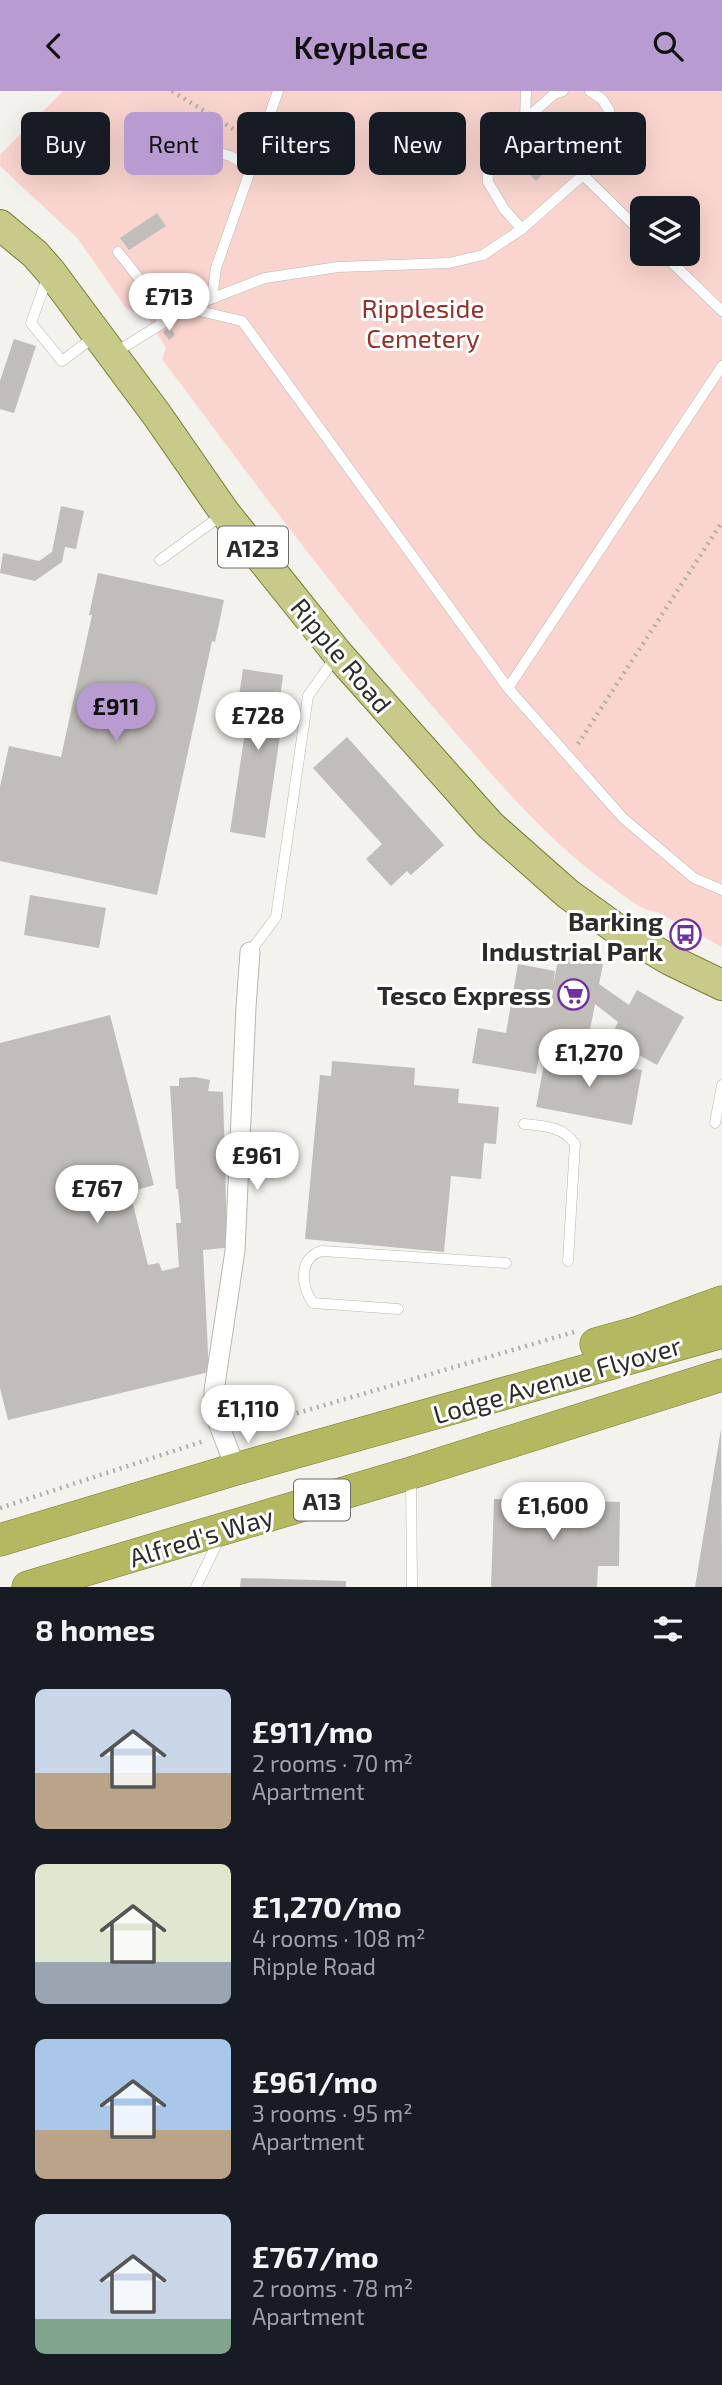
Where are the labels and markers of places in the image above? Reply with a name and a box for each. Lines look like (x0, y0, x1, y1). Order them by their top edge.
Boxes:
pin: £713 (128, 273, 210, 333)
pin: £911 (75, 683, 157, 743)
pin: £728 (217, 693, 299, 752)
place label: Barking Industrial Park (481, 905, 663, 966)
bus stop icon: Barking Industrial Park (669, 918, 703, 952)
supermarket icon: Tesco Express (557, 977, 591, 1011)
place label: Tesco Express (377, 979, 551, 1010)
pin: £1,270 (532, 1030, 646, 1089)
pin: £961 (216, 1133, 298, 1192)
pin: £767 (56, 1165, 138, 1225)
pin: £1,110 (191, 1385, 305, 1445)
pin: £1,600 (496, 1483, 610, 1542)

